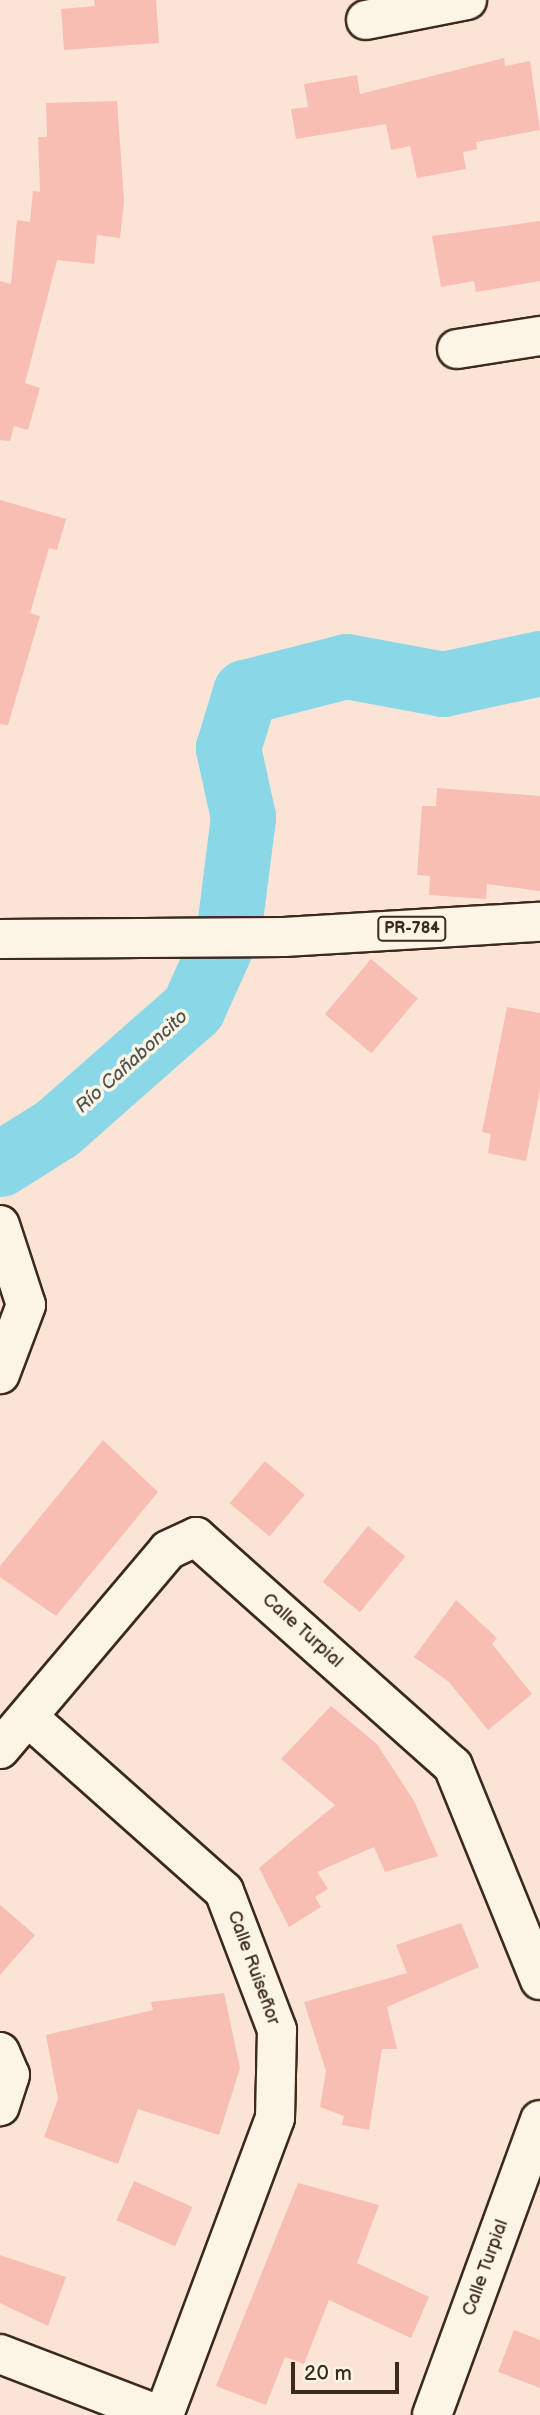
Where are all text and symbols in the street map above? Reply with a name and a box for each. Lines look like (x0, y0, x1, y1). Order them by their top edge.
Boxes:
road number: PR-784 (377, 917, 447, 942)
water label: Río Cañaboncito (71, 1006, 193, 1118)
street label: Calle Turpial (257, 1589, 347, 1673)
street label: Calle Ruiseñor (222, 1908, 284, 2028)
street label: Calle Turpial (459, 2217, 513, 2319)
scale bar (295, 2348, 404, 2392)
text: 20 m (304, 2361, 352, 2386)

